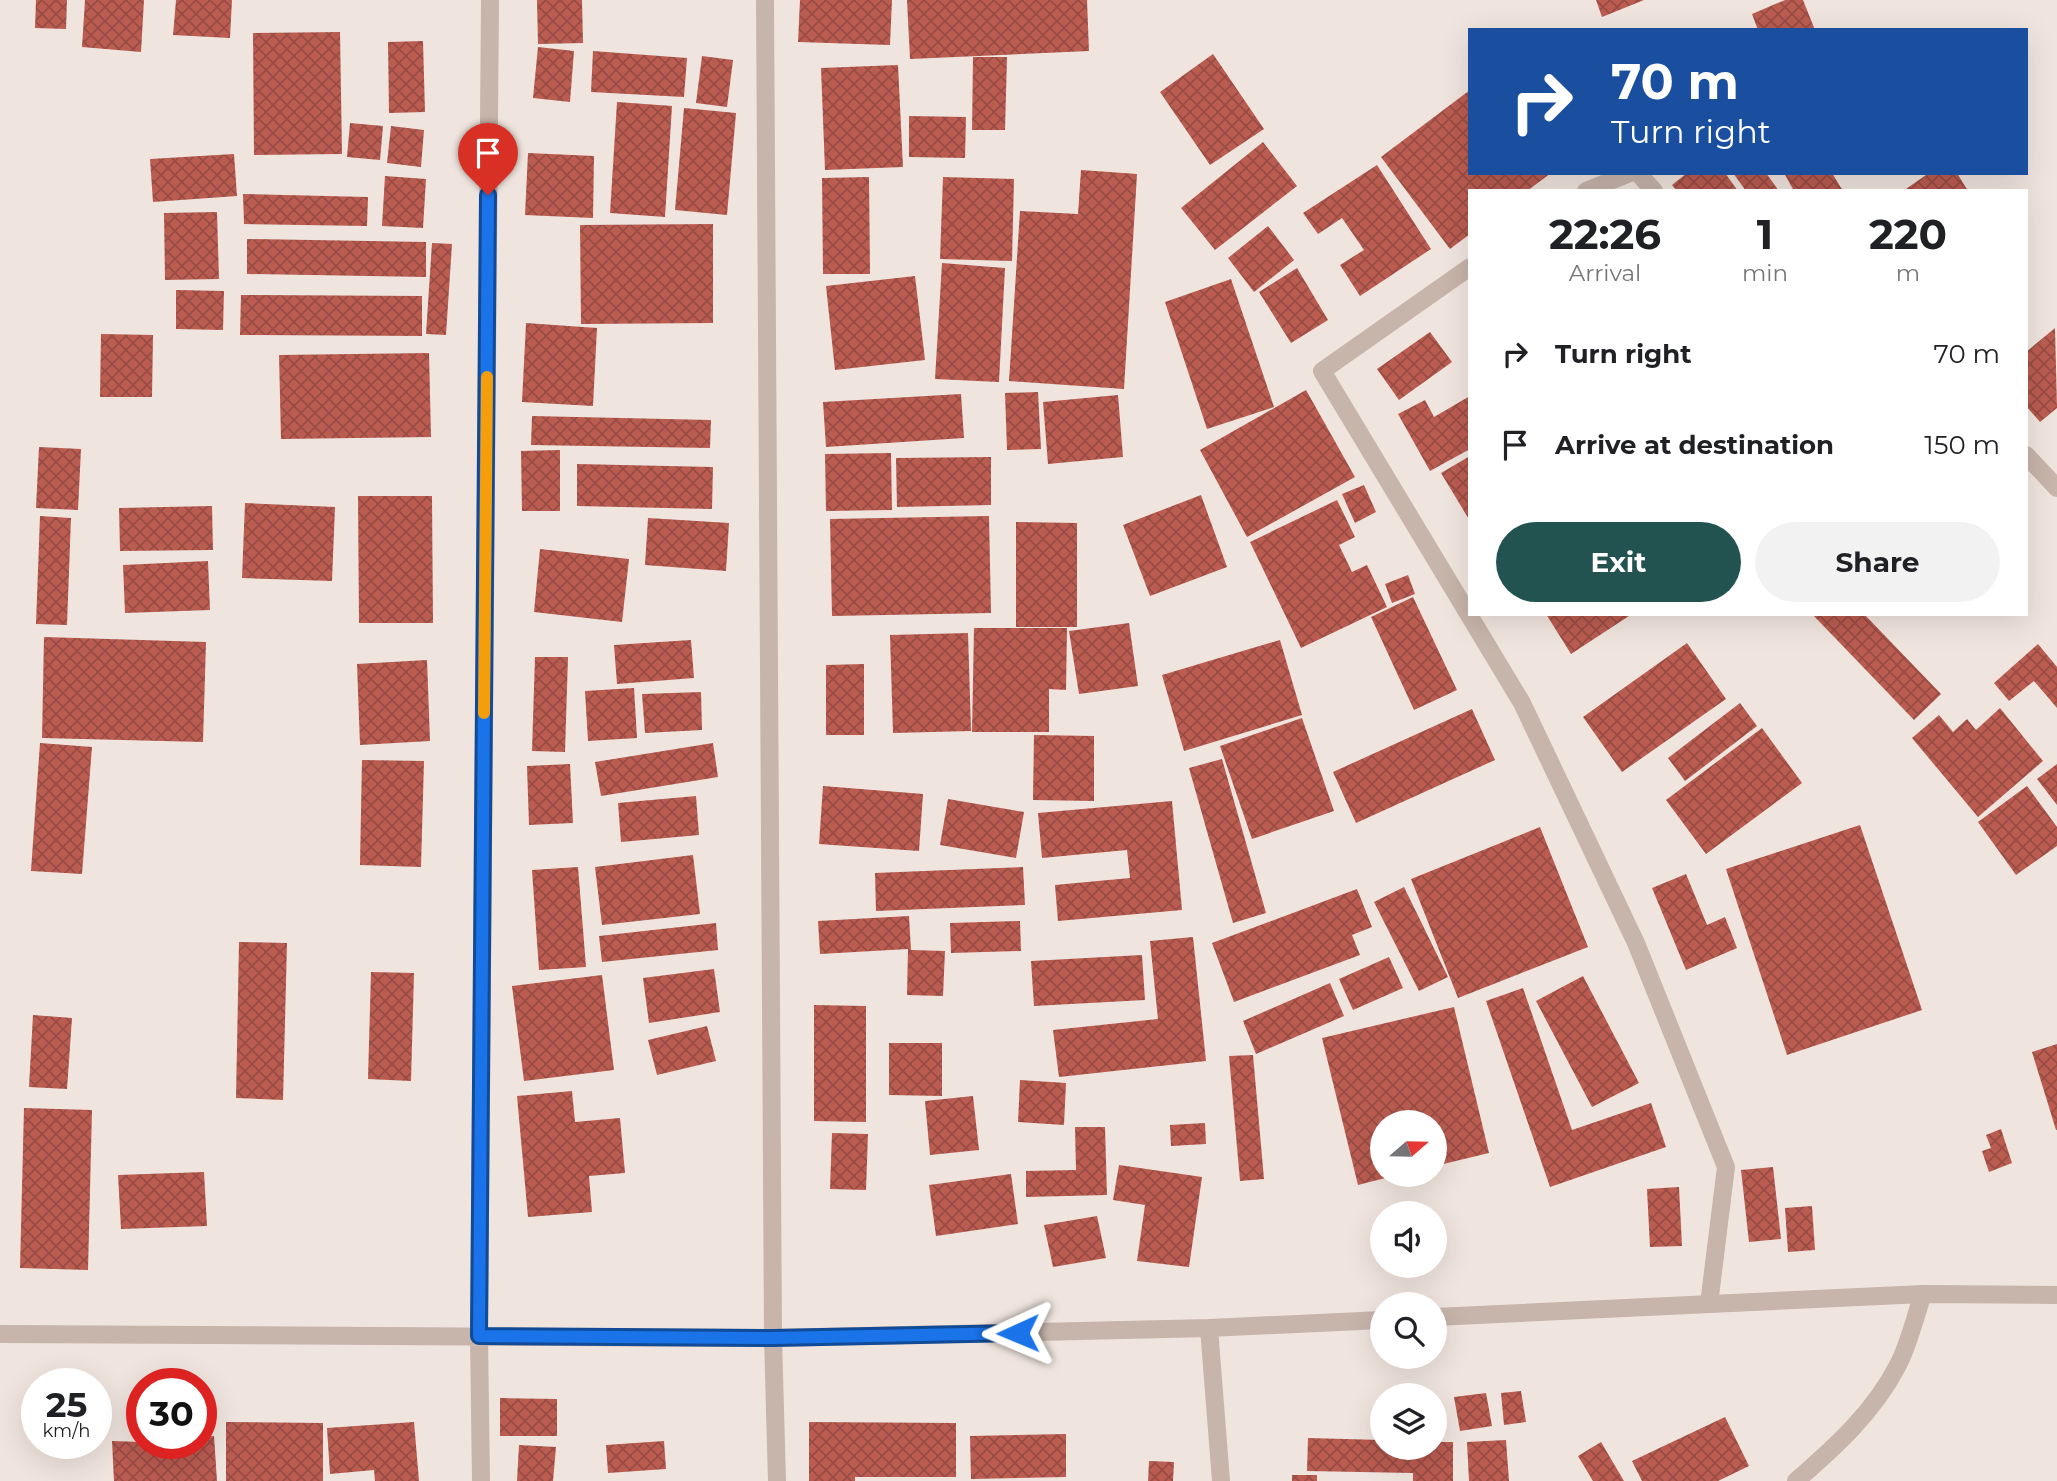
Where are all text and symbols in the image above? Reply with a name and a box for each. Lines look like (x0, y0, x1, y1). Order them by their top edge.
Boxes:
text: 70 m (1611, 52, 1739, 111)
icon: right (1496, 56, 1587, 147)
text: Turn right (1611, 112, 1771, 151)
pin (458, 123, 518, 195)
icon: arrive (469, 134, 507, 172)
text: 22:26 (1549, 208, 1661, 260)
text: 1 (1757, 208, 1773, 260)
text: 220 (1869, 208, 1947, 260)
text: Arrival (1569, 259, 1641, 287)
text: min (1742, 259, 1788, 287)
text: m (1896, 259, 1920, 287)
icon: right (1496, 335, 1534, 373)
text: Turn right (1555, 338, 1691, 370)
text: 70 m (1934, 338, 2000, 370)
icon: arrive (1496, 426, 1534, 464)
text: Arrive at destination (1555, 429, 1834, 461)
text: 150 m (1924, 429, 2000, 461)
button: Exit (1496, 522, 1741, 602)
button: Share (1755, 522, 2000, 602)
north arrow (1370, 1110, 1447, 1186)
map controls (1370, 1110, 1447, 1460)
button: sound (1370, 1201, 1447, 1278)
button: search (1370, 1292, 1447, 1369)
position arrow (981, 1296, 1055, 1370)
speed limit sign: 30 (126, 1368, 217, 1459)
text: 25 (46, 1383, 87, 1426)
button: layers (1370, 1383, 1447, 1460)
text: km/h (42, 1420, 91, 1442)

